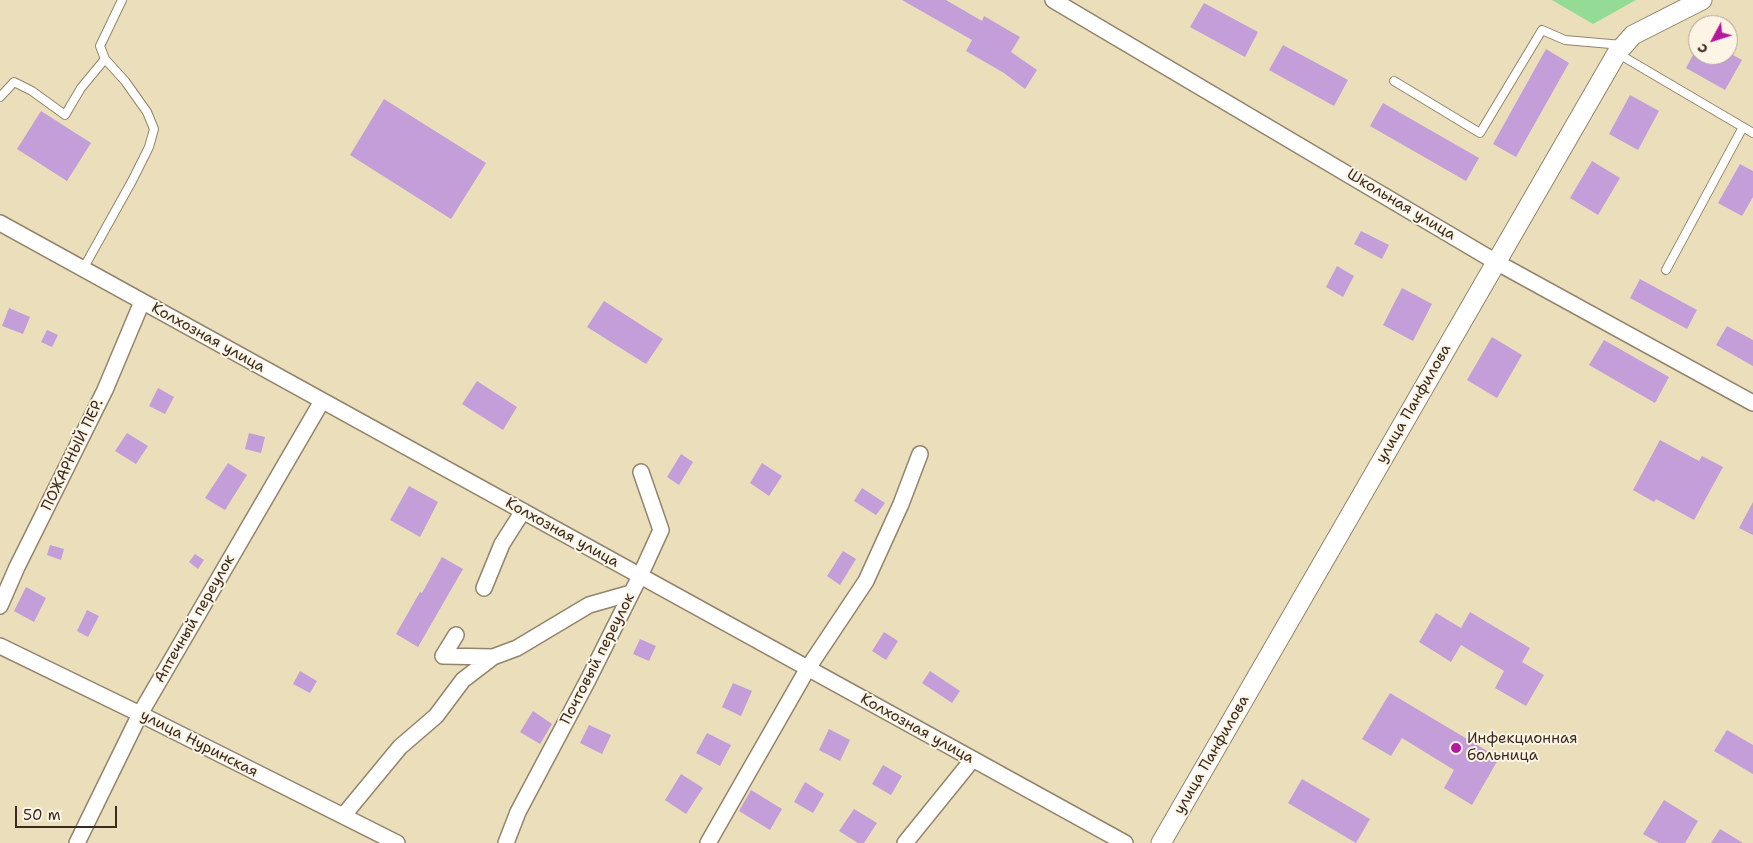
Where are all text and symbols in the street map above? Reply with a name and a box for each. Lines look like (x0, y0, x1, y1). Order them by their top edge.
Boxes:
north arrow (1688, 15, 1738, 65)
text: С (1693, 40, 1712, 58)
street label: Школьная улица (1343, 165, 1459, 245)
street label: Колхозная улица (148, 299, 268, 377)
street label: улица Панфилова (1373, 341, 1455, 467)
street label: ПОЖАРНЫЙ ПЕР. (38, 396, 108, 514)
street label: Колхозная улица (502, 494, 622, 572)
street label: Аптечный переулок (151, 552, 239, 686)
street label: Почтовый переулок (557, 590, 639, 728)
street label: Колхозная улица (857, 690, 977, 768)
street label: улица Панфилова (1171, 692, 1253, 818)
street label: улица Нуринская (137, 707, 261, 781)
place label: Инфекционная больница (1467, 730, 1578, 765)
marker: Инфекционная больница (1449, 741, 1463, 755)
scale bar (18, 796, 120, 828)
text: 50 m (23, 805, 61, 825)

